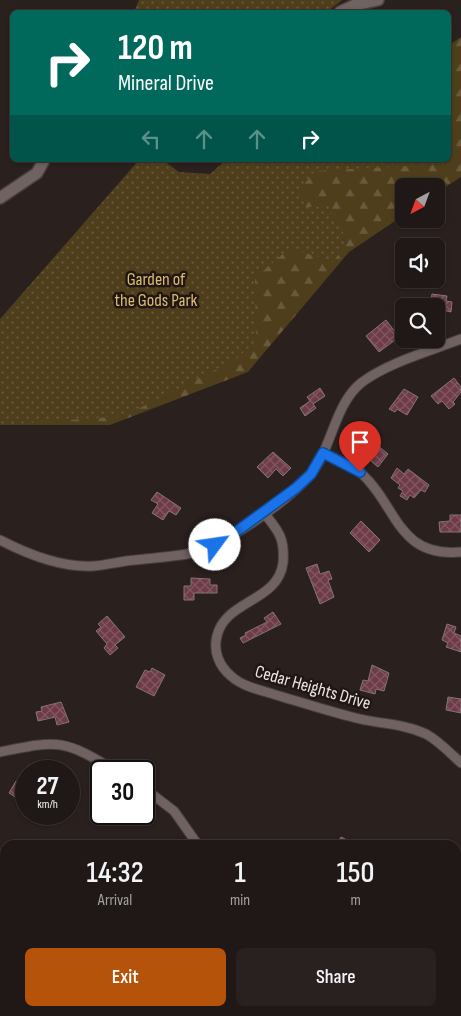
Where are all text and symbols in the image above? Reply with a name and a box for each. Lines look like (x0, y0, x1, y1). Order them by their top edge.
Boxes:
text: 120 m (118, 27, 193, 70)
icon: right (35, 30, 100, 95)
text: Mineral Drive (118, 70, 214, 97)
icon: left (137, 125, 165, 153)
icon: ahead (190, 125, 218, 153)
icon: ahead (243, 125, 271, 153)
icon: right (296, 125, 324, 153)
north arrow (395, 178, 445, 228)
map controls (395, 178, 445, 348)
button: sound (395, 238, 445, 288)
park label: Garden of the Gods Park (115, 269, 198, 311)
button: search (395, 298, 445, 348)
pin (339, 421, 381, 472)
icon: arrive (346, 428, 374, 456)
position arrow (188, 518, 240, 570)
street label: Cedar Heights Drive (253, 661, 373, 714)
speed limit sign: 30 (90, 760, 155, 825)
text: 27 (37, 771, 58, 802)
text: km/h (37, 797, 58, 812)
text: 14:32 (87, 855, 143, 891)
text: 1 (234, 855, 246, 891)
text: 150 (337, 855, 374, 891)
text: Arrival (98, 891, 132, 910)
text: min (230, 891, 250, 910)
text: m (350, 891, 361, 910)
button: Exit (25, 948, 226, 1006)
button: Share (236, 948, 436, 1006)

